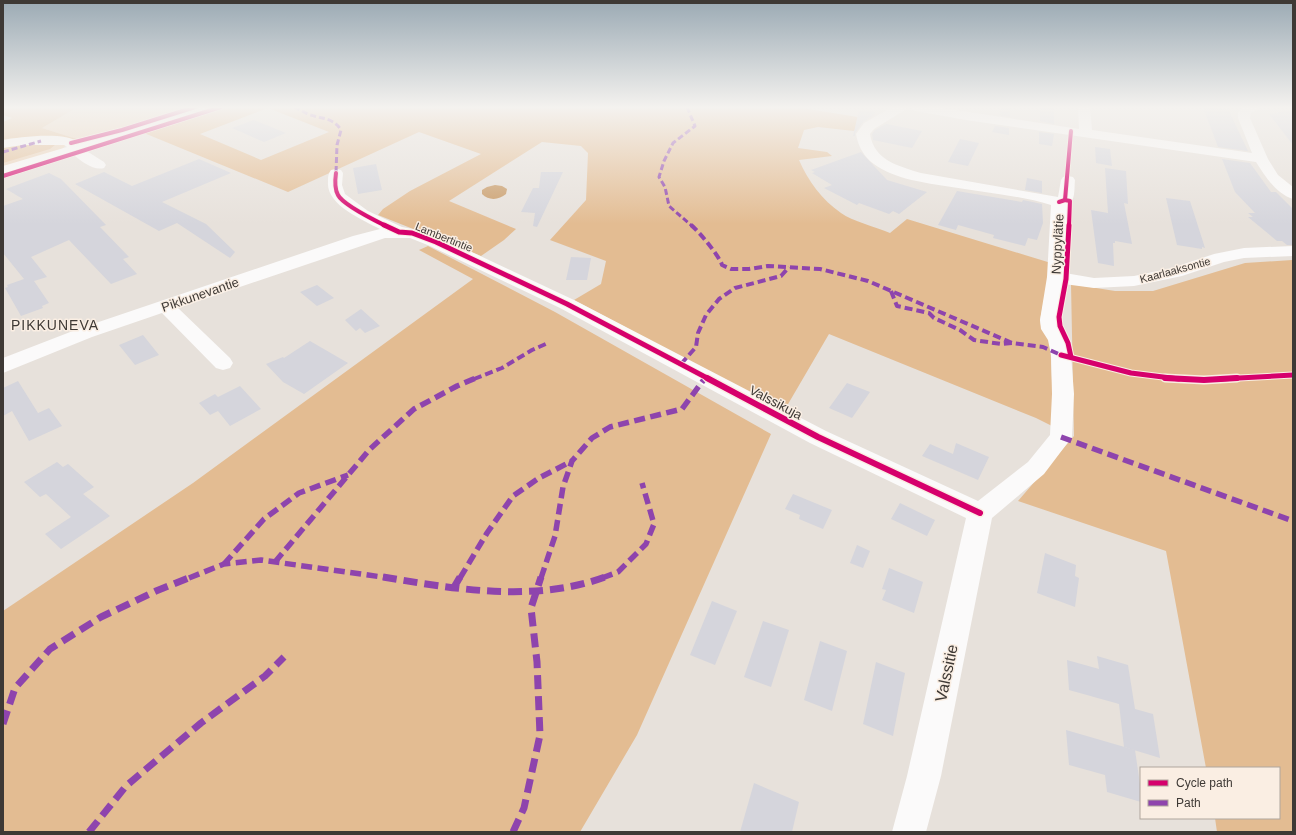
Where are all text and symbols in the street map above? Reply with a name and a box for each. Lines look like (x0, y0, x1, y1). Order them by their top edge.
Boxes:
street label: Nyppylätie (1048, 213, 1067, 275)
street label: Lambertintie (414, 220, 474, 254)
street label: Kaarlaaksontie (1138, 255, 1212, 285)
street label: Pikkunevantie (159, 274, 241, 315)
district label: PIKKUNEVA (11, 317, 99, 333)
street label: Valssikuja (747, 382, 805, 423)
street label: Valssitie (932, 643, 961, 703)
legend (1140, 767, 1280, 819)
text: Cycle path (1176, 776, 1233, 790)
text: Path (1176, 796, 1201, 810)

